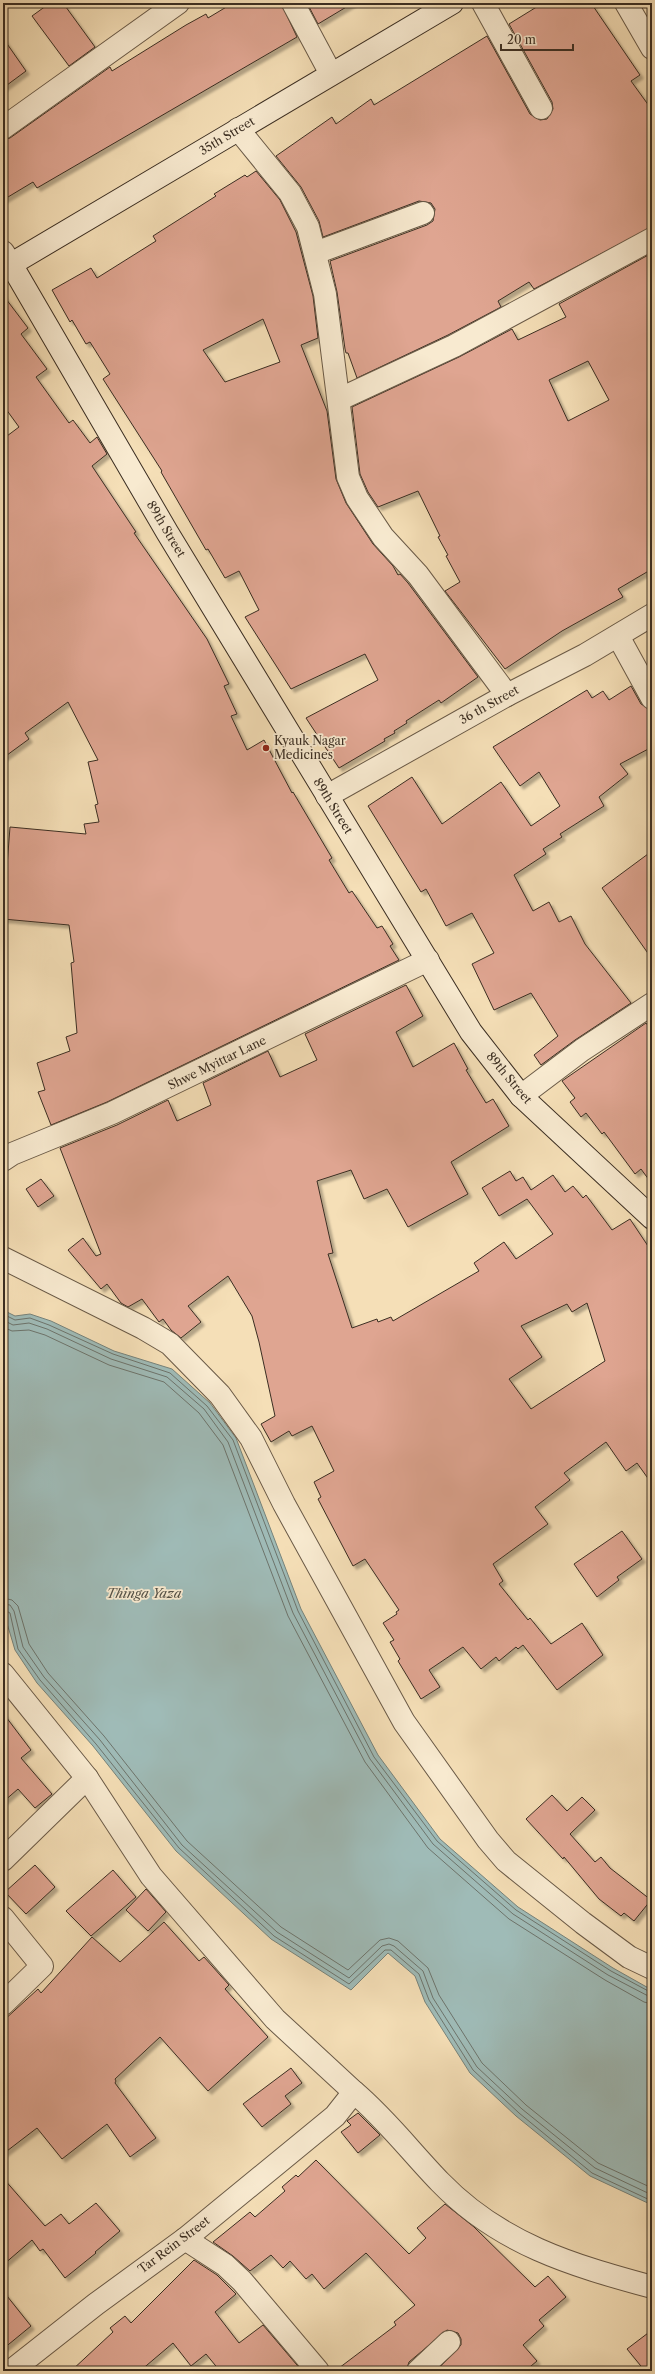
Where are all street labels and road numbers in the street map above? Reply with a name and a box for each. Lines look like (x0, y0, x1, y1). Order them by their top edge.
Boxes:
street label: 35th Street (196, 113, 258, 158)
street label: 89th Street (144, 498, 189, 560)
street label: 36 th Street (456, 682, 522, 727)
street label: 89th Street (310, 775, 357, 837)
street label: Shwe Myittar Lane (165, 1032, 269, 1093)
street label: 89th Street (483, 1049, 536, 1107)
street label: Tar Rein Street (135, 2212, 213, 2276)

